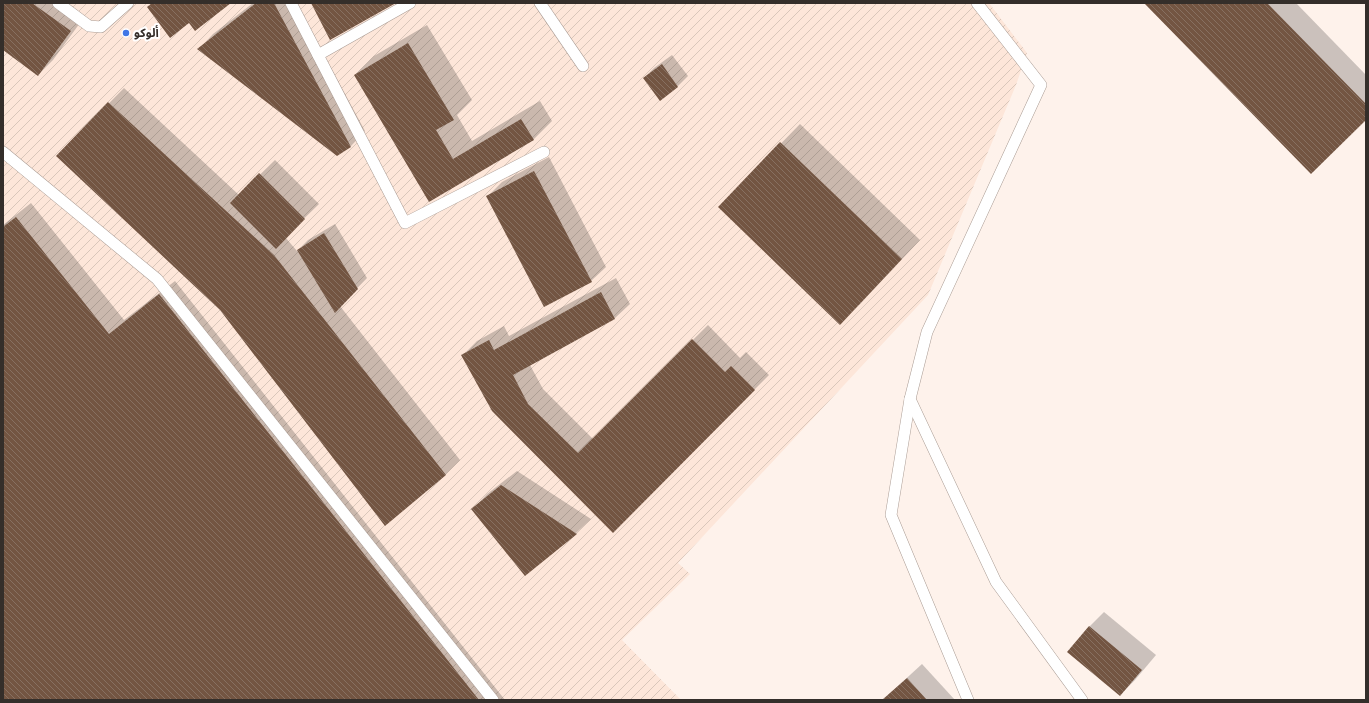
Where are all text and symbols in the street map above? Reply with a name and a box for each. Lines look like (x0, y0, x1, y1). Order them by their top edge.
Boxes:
place label: ألوكو (134, 25, 159, 40)
marker: ألوكو (121, 28, 131, 38)

